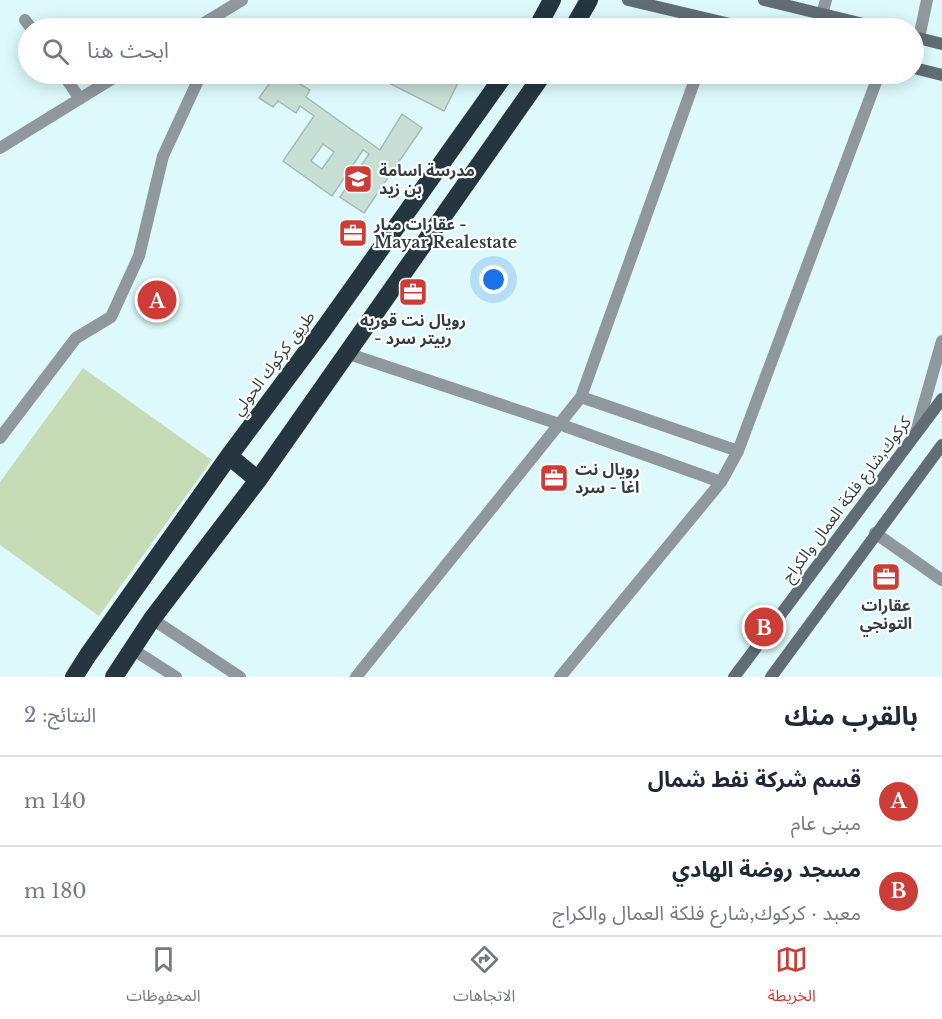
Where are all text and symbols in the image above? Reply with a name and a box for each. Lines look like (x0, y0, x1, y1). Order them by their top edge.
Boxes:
search box (18, 18, 924, 84)
icon: search (39, 35, 72, 68)
text: ابحث هنا (87, 37, 169, 64)
place label: مدرسة اسامة بن زيد (379, 160, 475, 198)
school or university icon: مدرسة اسامة بن زيد (342, 163, 374, 195)
place label: عقارات ميار - Mayar Realestate (373, 214, 517, 252)
office icon: عقارات ميار - Mayar Realestate (337, 217, 369, 249)
your location (479, 265, 508, 294)
office icon: رويال نت قوريه - ربيتر سرد (397, 276, 429, 308)
pin: A (138, 278, 176, 322)
street label: طريق كركوك الحولي (227, 307, 321, 421)
place label: رويال نت قوريه - ربيتر سرد (360, 310, 466, 348)
street label: كركوك,شارع فلكة العمال والكراج (777, 412, 917, 588)
place label: رويال نت اغا - سرد (575, 459, 640, 497)
office icon: رويال نت اغا - سرد (538, 462, 570, 494)
office icon: عقارات التونجي (870, 561, 902, 593)
place label: عقارات التونجي (860, 595, 912, 637)
pin: B (744, 604, 783, 650)
text: بالقرب منك (784, 700, 918, 732)
text: النتائج: 2 (24, 703, 96, 727)
text: قسم شركة نفط شمال (648, 766, 861, 793)
text: 140 m (24, 789, 86, 813)
text: A (890, 789, 907, 813)
text: مبنى عام (791, 811, 861, 835)
text: مسجد روضة الهادي (672, 856, 861, 883)
text: 180 m (24, 879, 87, 903)
text: B (891, 879, 906, 903)
text: معبد · كركوك,شارع فلكة العمال والكراج (553, 901, 861, 925)
tab: المحفوظات (126, 943, 200, 1013)
tab: الاتجاهات (453, 943, 515, 1013)
tab: الخريطة (768, 943, 816, 1013)

